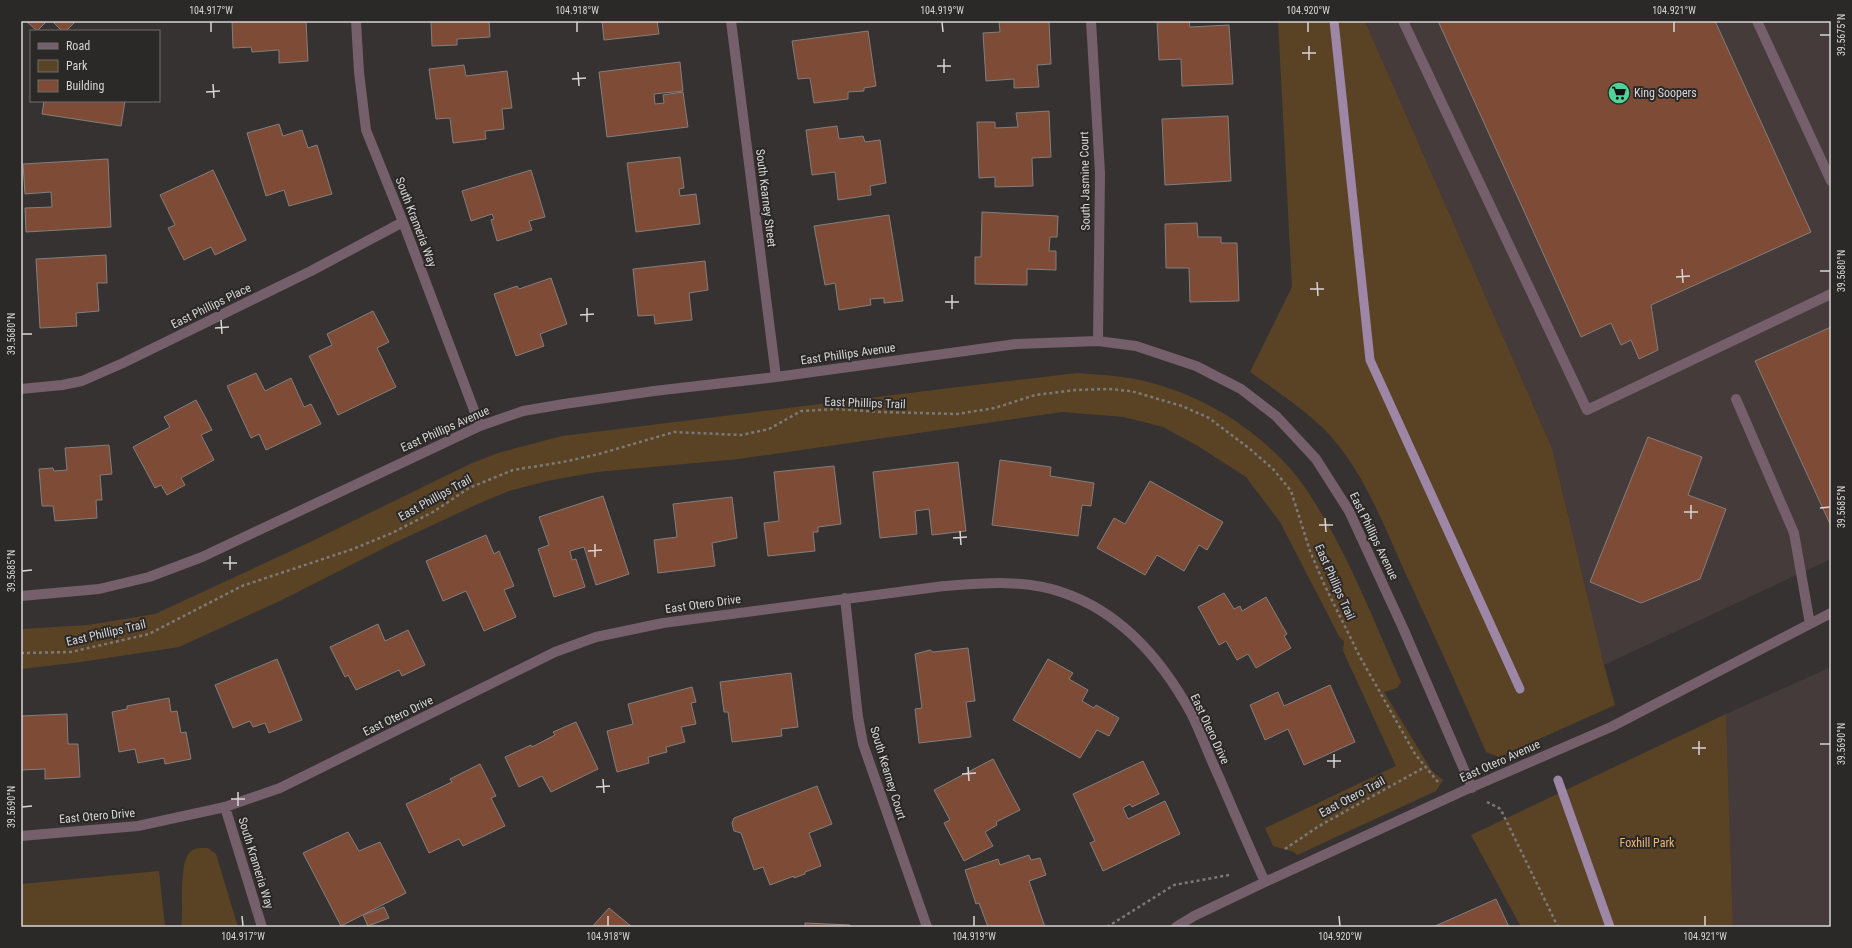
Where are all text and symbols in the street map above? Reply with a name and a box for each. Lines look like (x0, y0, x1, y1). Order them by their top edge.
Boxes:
text: 104.917°W (189, 5, 233, 16)
text: 104.918°W (555, 5, 599, 16)
text: 104.919°W (920, 5, 964, 16)
text: 104.920°W (1286, 5, 1330, 16)
text: 104.921°W (1652, 5, 1696, 16)
text: 39.5675°N (1836, 14, 1847, 56)
legend (30, 30, 160, 102)
text: Road (66, 39, 90, 53)
text: Park (66, 59, 88, 73)
text: Building (66, 79, 104, 93)
supermarket icon: King Soopers (1606, 80, 1632, 106)
place label: King Soopers (1634, 86, 1697, 100)
street label: South Jasmine Court (1077, 131, 1093, 231)
street label: South Kearney Street (753, 148, 779, 248)
street label: South Krameria Way (392, 175, 440, 269)
text: 39.5680°N (1836, 250, 1847, 292)
street label: East Phillips Place (169, 280, 254, 331)
text: 39.5680°N (6, 313, 17, 355)
street label: East Phillips Avenue (800, 340, 897, 368)
street label: East Phillips Trail (824, 395, 906, 411)
street label: East Phillips Avenue (398, 403, 492, 455)
street label: East Phillips Trail (396, 472, 474, 524)
text: 39.5685°N (1836, 486, 1847, 528)
street label: East Phillips Avenue (1347, 490, 1401, 582)
street label: East Phillips Trail (1312, 542, 1358, 622)
text: 39.5685°N (6, 550, 17, 592)
street label: East Otero Drive (664, 592, 742, 616)
street label: East Phillips Trail (65, 617, 147, 649)
street label: East Otero Drive (1188, 692, 1233, 767)
street label: East Otero Drive (361, 693, 436, 739)
text: 39.5690°N (1836, 723, 1847, 765)
street label: South Kearney Court (867, 725, 909, 822)
street label: East Otero Avenue (1458, 737, 1543, 785)
street label: East Otero Trail (1317, 774, 1387, 820)
text: 39.5690°N (6, 786, 17, 828)
street label: East Otero Drive (58, 806, 136, 826)
street label: South Krameria Way (235, 816, 277, 910)
park label: Foxhill Park (1619, 836, 1675, 850)
text: 104.917°W (221, 931, 265, 942)
text: 104.918°W (586, 931, 630, 942)
text: 104.919°W (952, 931, 996, 942)
text: 104.920°W (1318, 931, 1362, 942)
text: 104.921°W (1683, 931, 1727, 942)

